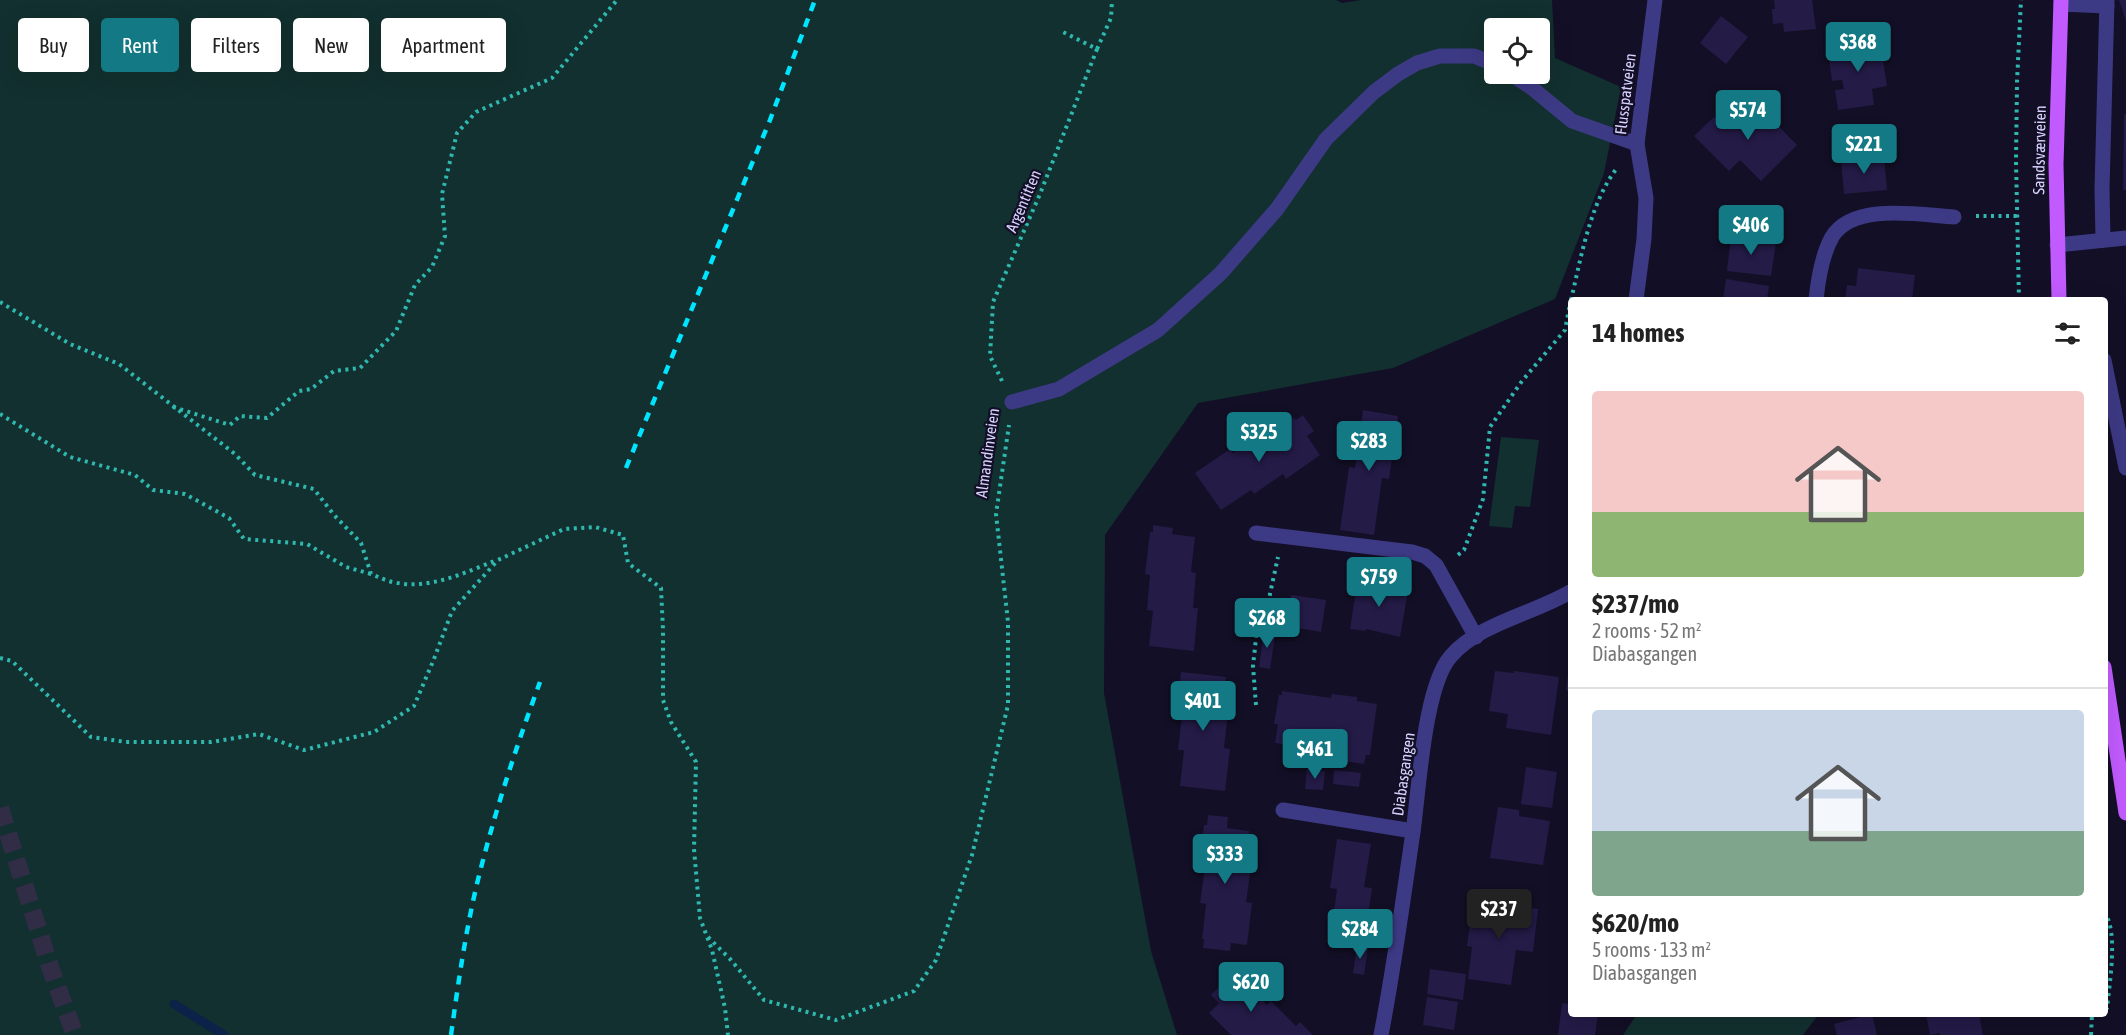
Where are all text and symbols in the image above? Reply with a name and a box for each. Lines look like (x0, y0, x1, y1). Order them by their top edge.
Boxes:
chip: Buy (18, 18, 89, 72)
chip: Rent (101, 18, 179, 72)
chip: Filters (191, 18, 281, 72)
chip: New (293, 18, 369, 72)
chip: Apartment (381, 18, 506, 72)
map controls (1484, 18, 1550, 84)
button: locate (1484, 18, 1550, 84)
pin: $368 (1822, 22, 1894, 73)
text: $368 (1840, 30, 1876, 53)
street label: Flusspatveien (1611, 52, 1640, 136)
pin: $574 (1712, 90, 1784, 141)
text: $574 (1730, 98, 1766, 121)
street label: Sandsværveien (2029, 105, 2049, 195)
pin: $221 (1828, 124, 1900, 175)
text: $221 (1846, 132, 1882, 155)
street label: Argentitten (1002, 167, 1045, 235)
pin: $406 (1715, 205, 1787, 256)
text: $406 (1733, 213, 1769, 236)
icon: filters (2051, 317, 2084, 350)
text: 14 homes (1592, 318, 1685, 348)
street label: Almandinveien (972, 407, 1002, 499)
pin: $325 (1223, 412, 1295, 463)
text: $325 (1241, 420, 1277, 443)
pin: $283 (1333, 421, 1405, 472)
text: $283 (1351, 429, 1387, 452)
icon: home (1784, 430, 1892, 538)
pin: $759 (1343, 557, 1415, 608)
text: $759 (1361, 565, 1397, 588)
text: $237/mo (1592, 589, 1679, 619)
pin: $268 (1231, 598, 1303, 649)
text: $268 (1249, 606, 1285, 629)
text: 2 rooms · 52 m² (1592, 619, 1702, 642)
text: Diabasgangen (1592, 642, 1697, 665)
pin: $401 (1167, 681, 1239, 732)
text: $401 (1185, 689, 1221, 712)
pin: $461 (1279, 729, 1351, 780)
street label: Diabasgangen (1388, 731, 1419, 817)
text: $461 (1297, 737, 1333, 760)
icon: home (1784, 749, 1892, 857)
pin: $333 (1189, 834, 1261, 885)
text: $333 (1207, 842, 1243, 865)
pin: $237 (1463, 889, 1535, 940)
text: $237 (1481, 897, 1517, 920)
text: $620/mo (1592, 908, 1679, 938)
pin: $284 (1324, 909, 1396, 960)
text: $284 (1342, 917, 1378, 940)
text: 5 rooms · 133 m² (1592, 938, 1711, 961)
text: Diabasgangen (1592, 961, 1697, 984)
pin: $620 (1215, 962, 1287, 1013)
text: $620 (1233, 970, 1269, 993)

